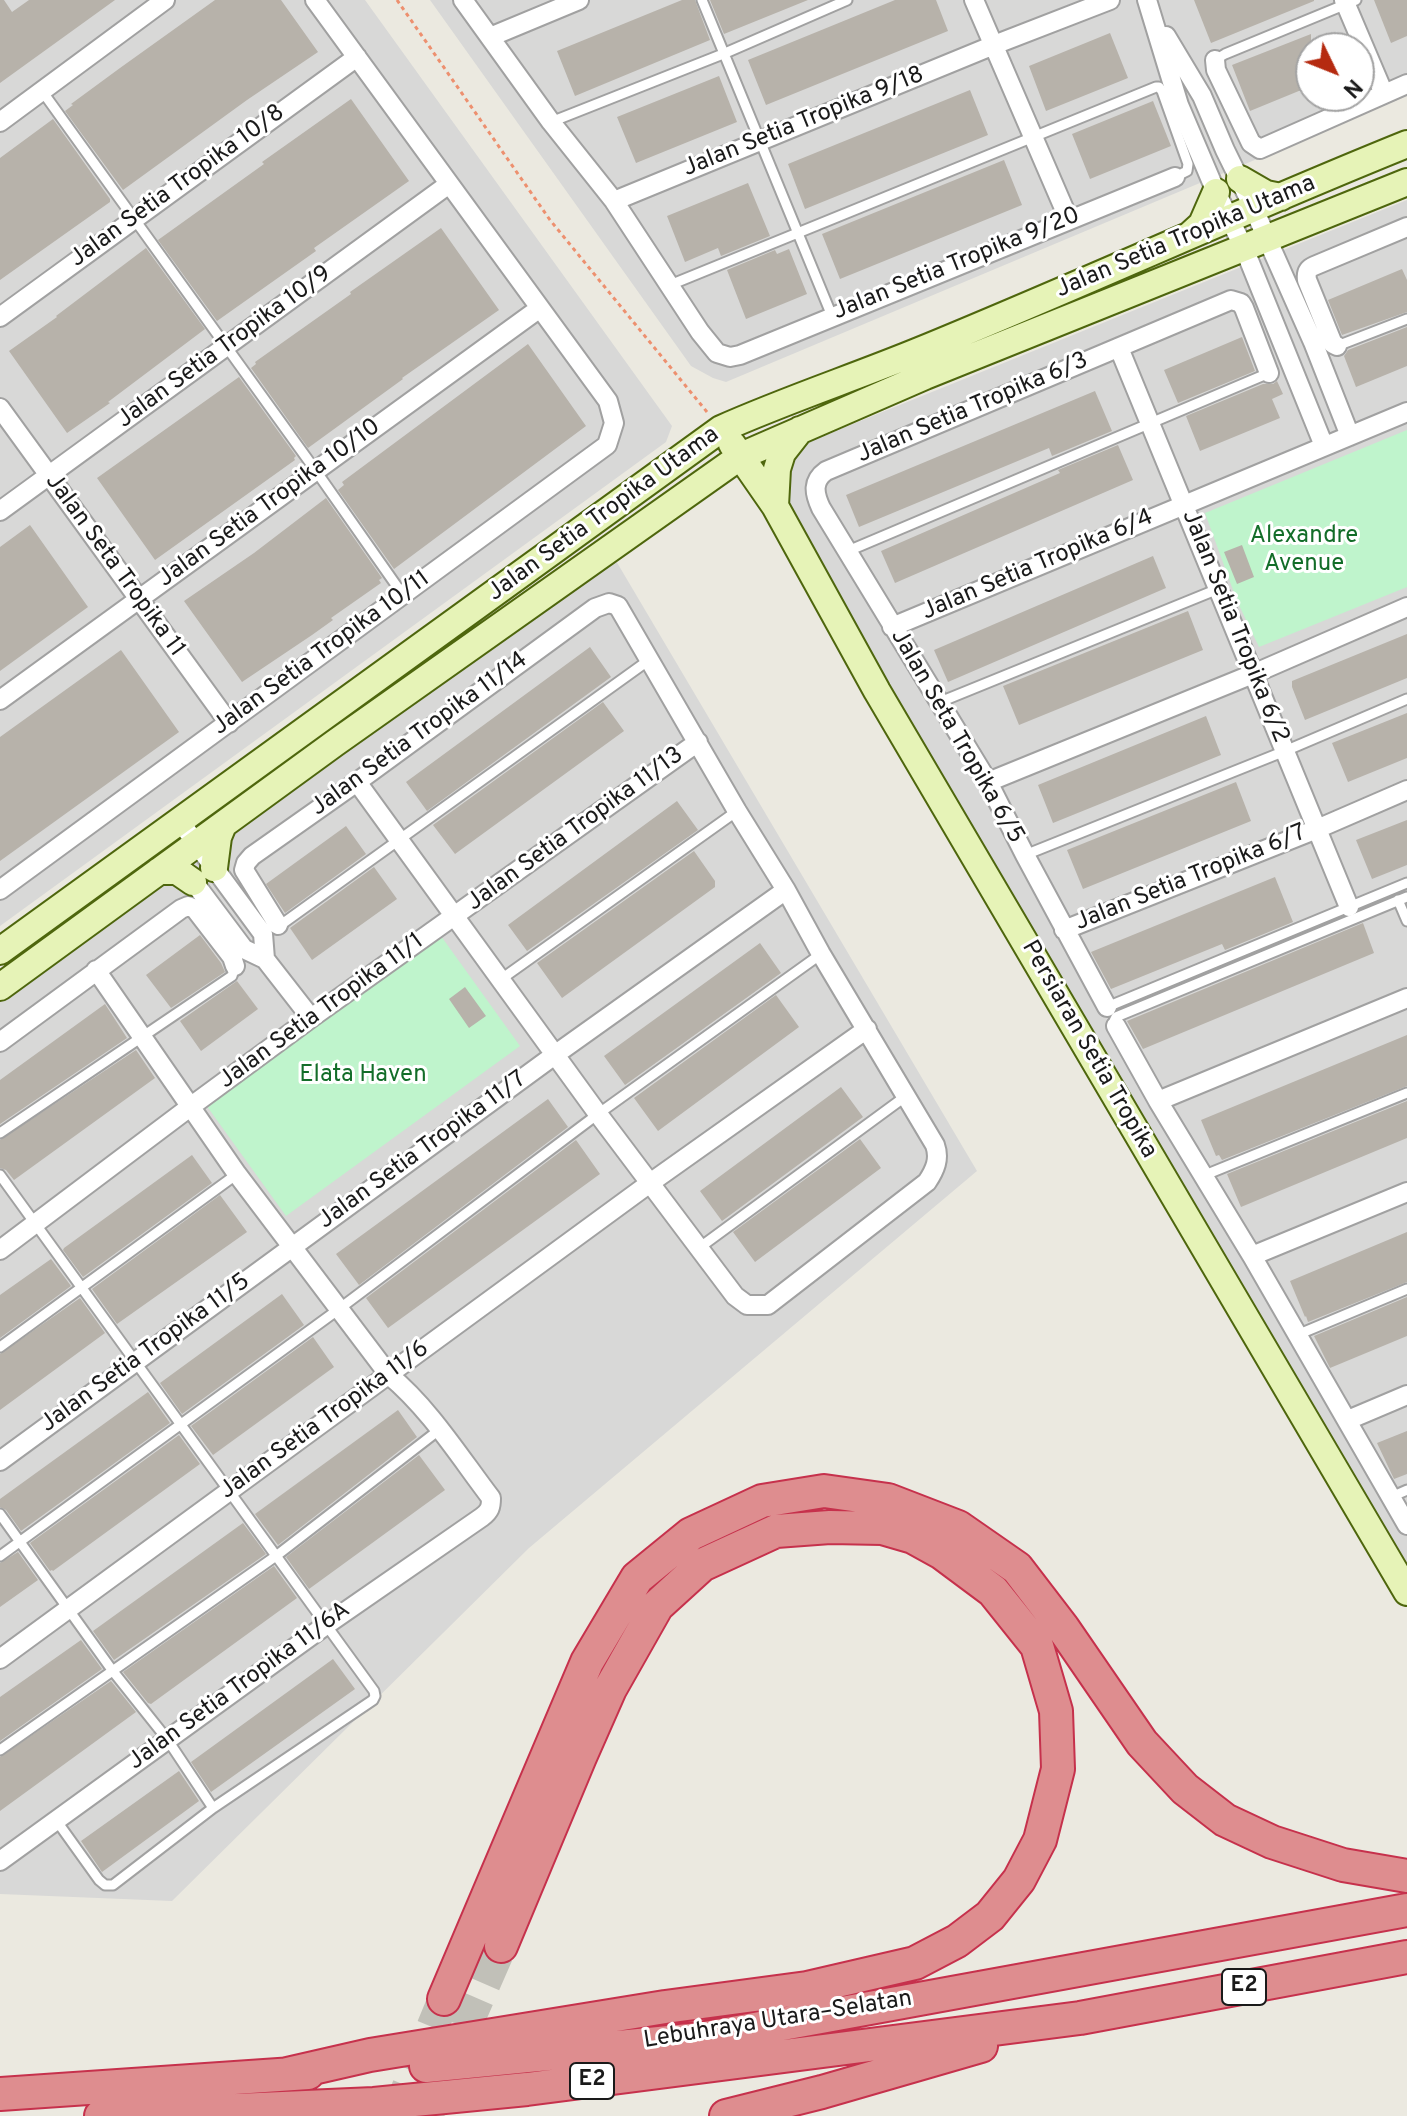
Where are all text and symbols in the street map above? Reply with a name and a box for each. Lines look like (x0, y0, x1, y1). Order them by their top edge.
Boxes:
north arrow (1295, 32, 1375, 112)
street label: Jalan Setia Tropika 9/18 (679, 61, 929, 185)
text: N (1336, 72, 1367, 102)
street label: Jalan Setia Tropika 10/8 (65, 99, 291, 275)
street label: Jalan Setia Tropika Utama (1052, 170, 1320, 306)
street label: Jalan Setia Tropika 9/20 (829, 202, 1085, 328)
street label: Jalan Setia Tropika 10/9 (112, 261, 338, 435)
street label: Jalan Setia Tropika 6/3 (853, 347, 1093, 471)
street label: Jalan Setia Tropika 10/10 (153, 414, 387, 594)
street label: Jalan Setia Tropika Utama (483, 421, 725, 609)
street label: Jalan Seta Tropika 11 (38, 469, 190, 663)
street label: Jalan Setia Tropika 6/4 (918, 504, 1158, 628)
street label: Jalan Setia Tropika 6/2 (1174, 506, 1294, 748)
park label: Alexandre Avenue (1250, 523, 1358, 579)
street label: Jalan Setia Tropika 10/11 (208, 565, 436, 743)
street label: Jalan Seta Tropika 6/5 (883, 625, 1029, 849)
street label: Jalan Setia Tropika 11/14 (306, 647, 534, 823)
street label: Jalan Setia Tropika 11/13 (462, 742, 690, 918)
street label: Jalan Setia Tropika 6/7 (1071, 819, 1311, 939)
street label: Jalan Setia Tropika 11/1 (214, 928, 430, 1096)
street label: Persiaran Setia Tropika (1014, 936, 1162, 1164)
park label: Elata Haven (299, 1062, 427, 1090)
street label: Jalan Setia Tropika 11/7 (313, 1066, 533, 1236)
street label: Jalan Setia Tropika 11/5 (36, 1268, 256, 1440)
street label: Jalan Setia Tropika 11/6 (215, 1335, 435, 1507)
street label: Jalan Setia Tropika 11/6A (123, 1597, 357, 1777)
road number: E2 (1222, 1969, 1266, 2005)
street label: Lebuhraya Utara–Selatan (642, 1986, 914, 2056)
road number: E2 (570, 2063, 614, 2099)

